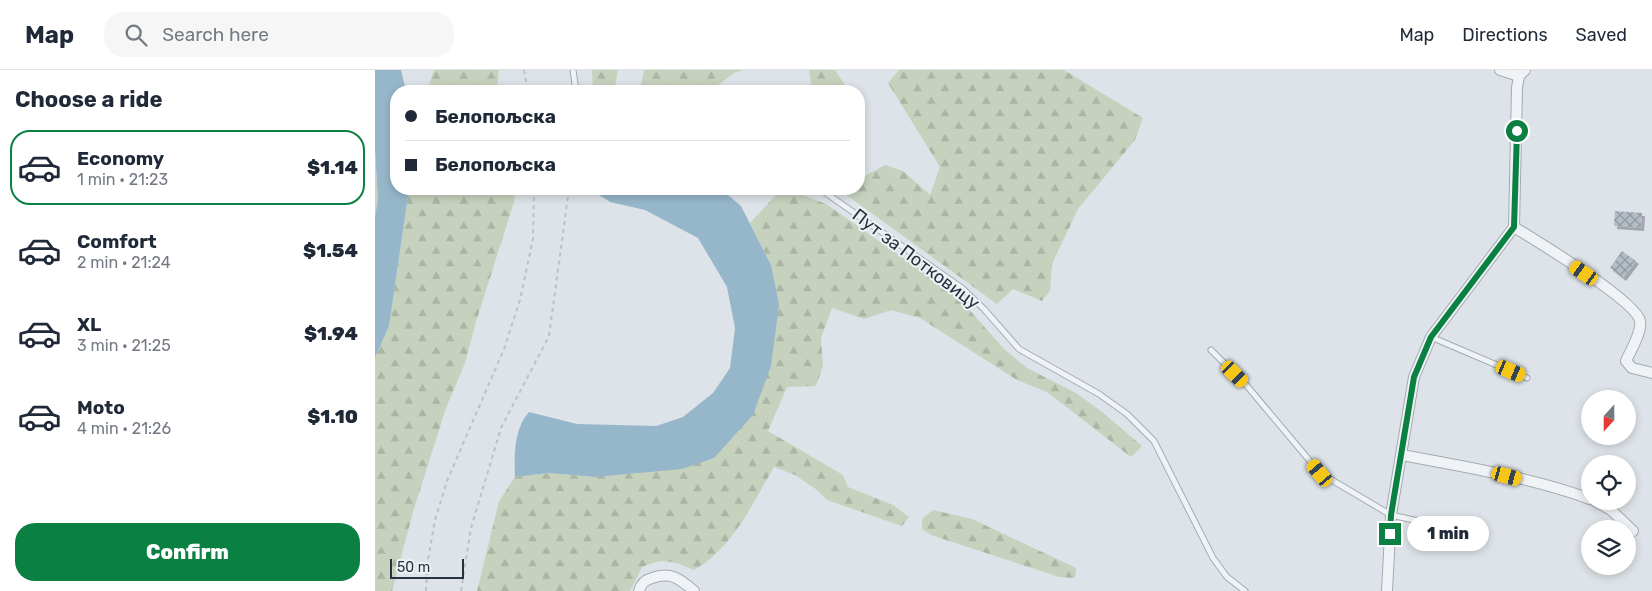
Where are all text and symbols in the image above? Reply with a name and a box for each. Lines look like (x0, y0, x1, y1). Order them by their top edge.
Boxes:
search box (104, 12, 454, 57)
text: Map (25, 21, 74, 49)
icon: search (122, 21, 150, 49)
text: Search here (162, 23, 269, 46)
text: Map (1399, 24, 1434, 46)
text: Directions (1462, 24, 1548, 46)
text: Saved (1576, 24, 1627, 46)
text: Choose a ride (15, 86, 162, 113)
text: Белопољска (435, 105, 556, 128)
route start (1506, 120, 1528, 142)
icon: car (17, 145, 62, 190)
text: Economy (77, 147, 164, 170)
text: Белопољска (435, 153, 556, 176)
text: $1.14 (307, 156, 358, 179)
text: 1 min · 21:23 (77, 170, 168, 189)
street label: Пут за Потковицу (848, 204, 984, 314)
icon: car (17, 228, 62, 273)
text: Comfort (77, 230, 157, 253)
text: $1.54 (303, 239, 358, 262)
text: 2 min · 21:24 (77, 253, 171, 272)
car (1567, 258, 1600, 288)
icon: car (17, 311, 62, 356)
text: XL (77, 313, 101, 336)
text: $1.94 (304, 322, 358, 345)
text: 3 min · 21:25 (77, 336, 171, 355)
car (1219, 358, 1250, 390)
car (1494, 358, 1527, 384)
north arrow (1581, 390, 1636, 445)
map controls (1581, 390, 1636, 575)
icon: car (17, 394, 62, 439)
text: Moto (77, 396, 125, 419)
text: $1.10 (307, 405, 358, 428)
text: 4 min · 21:26 (77, 419, 171, 438)
button: locate (1581, 455, 1636, 510)
car (1304, 457, 1335, 489)
car (1490, 465, 1523, 487)
callout: 1 min (1407, 516, 1490, 552)
button: layers (1581, 520, 1636, 575)
button: Confirm (15, 523, 360, 581)
route end (1379, 523, 1401, 545)
text: 1 min (1427, 524, 1469, 543)
scale bar (390, 556, 464, 579)
text: 50 m (397, 559, 430, 576)

